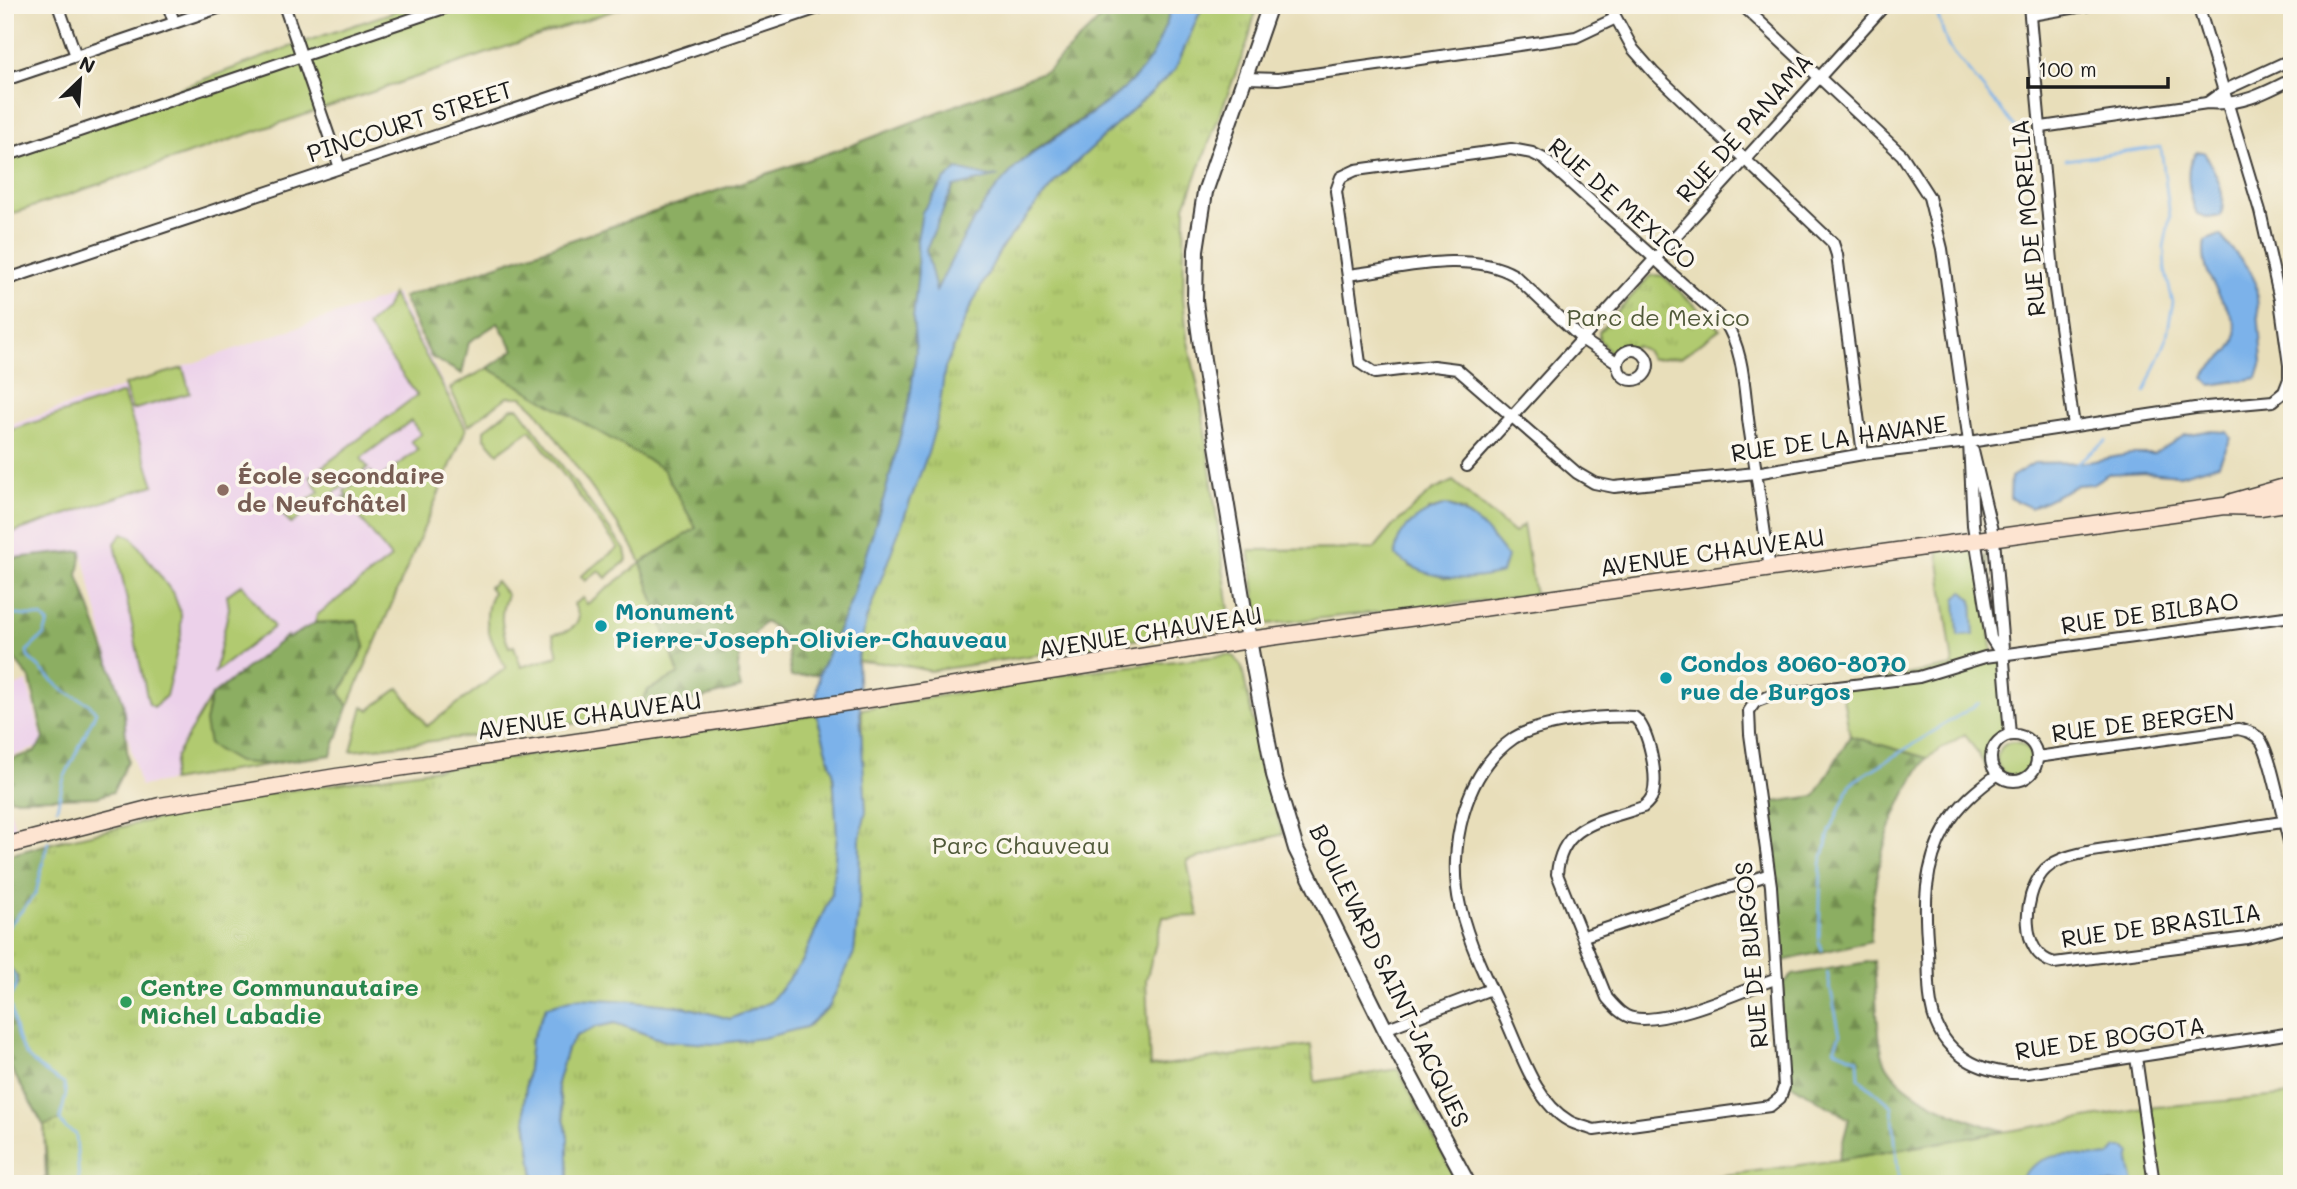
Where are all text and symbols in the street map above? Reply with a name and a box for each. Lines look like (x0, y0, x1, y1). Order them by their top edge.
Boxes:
north arrow (46, 46, 116, 116)
street label: RUE DE PANAMA (1669, 46, 1819, 208)
scale bar (2028, 46, 2168, 90)
text: N (76, 50, 99, 79)
text: 100 m (2038, 55, 2097, 82)
street label: PINCOURT STREET (303, 73, 516, 168)
street label: RUE DE MORELIA (2003, 118, 2052, 318)
street label: RUE DE MEXICO (1543, 130, 1703, 276)
park label: Parc de Mexico (1566, 301, 1750, 332)
street label: RUE DE LA HAVANE (1729, 407, 1949, 468)
place label: École secondaire de Neufchâtel (237, 459, 445, 518)
marker: École secondaire de Neufchâtel (215, 482, 231, 498)
street label: AVENUE CHAUVEAU (1598, 520, 1826, 583)
street label: RUE DE BILBAO (2059, 585, 2241, 640)
place label: Monument Pierre-Joseph-Olivier-Chauveau (615, 595, 1007, 654)
street label: AVENUE CHAUVEAU (1036, 599, 1264, 665)
marker: Monument Pierre-Joseph-Olivier-Chauveau (593, 618, 609, 634)
place label: Condos 8060-8070 rue de Burgos (1680, 647, 1906, 706)
marker: Condos 8060-8070 rue de Burgos (1658, 670, 1674, 686)
street label: AVENUE CHAUVEAU (475, 683, 703, 746)
street label: RUE DE BERGEN (2050, 695, 2236, 748)
street label: BOULEVARD SAINT-JACQUES (1303, 819, 1477, 1132)
park label: Parc Chauveau (932, 829, 1110, 860)
street label: RUE DE BURGOS (1727, 860, 1774, 1050)
street label: RUE DE BRASILIA (2059, 895, 2263, 954)
place label: Centre Communautaire Michel Labadie (140, 971, 419, 1030)
marker: Centre Communautaire Michel Labadie (118, 994, 134, 1010)
street label: RUE DE BOGOTA (2013, 1009, 2207, 1066)

